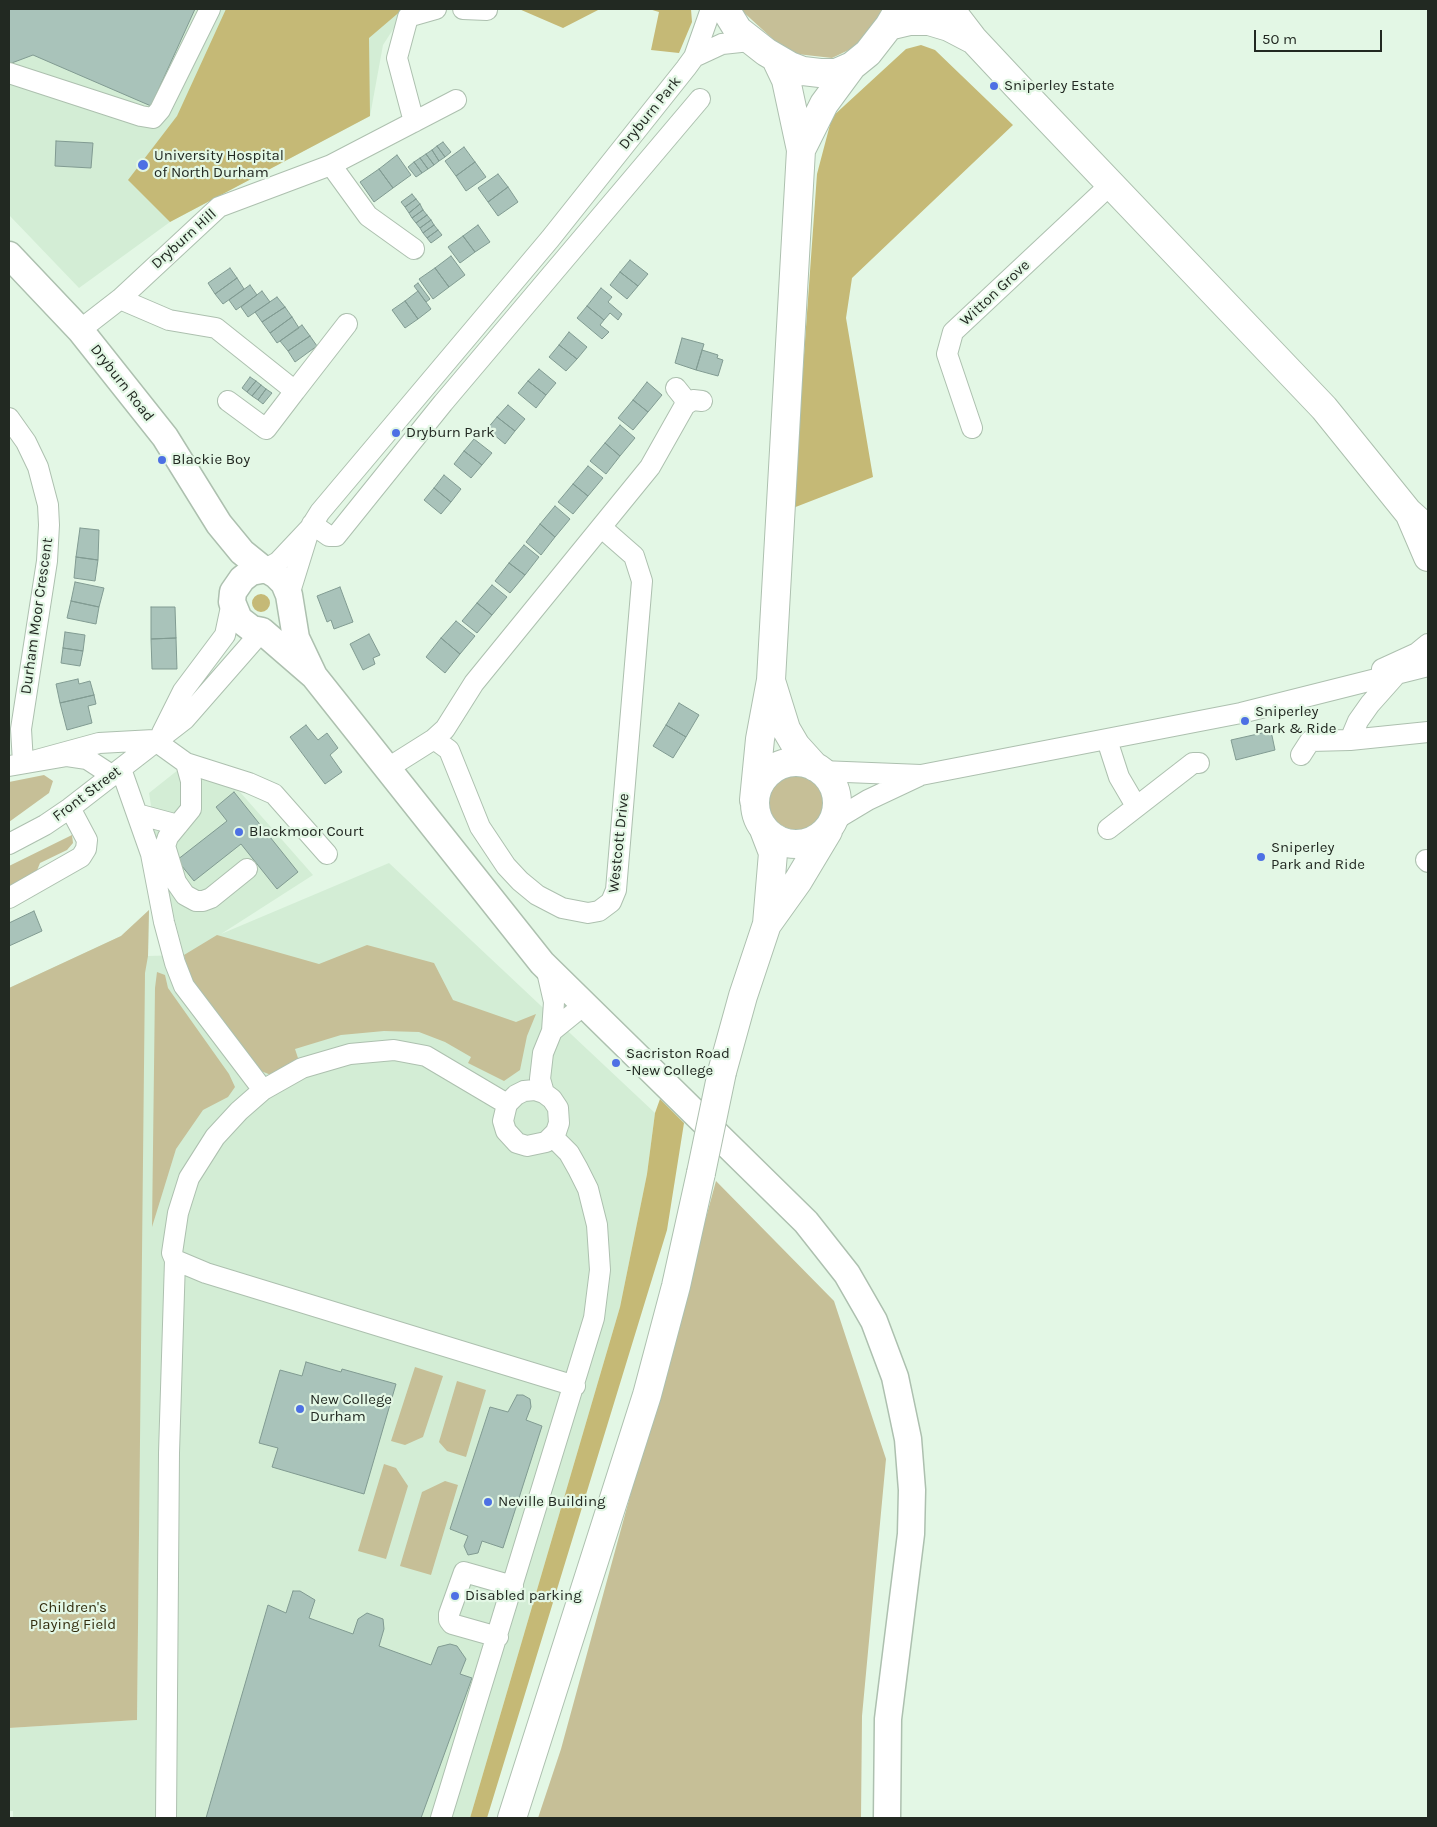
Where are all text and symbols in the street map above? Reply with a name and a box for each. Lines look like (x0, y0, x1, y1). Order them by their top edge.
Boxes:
scale bar (1257, 20, 1384, 52)
text: 50 m (1262, 30, 1297, 48)
street label: Dryburn Park (615, 73, 685, 153)
place label: Sniperley Estate (1004, 77, 1114, 95)
marker: Sniperley Estate (988, 80, 1000, 92)
place label: University Hospital of North Durham (154, 147, 284, 182)
marker: University Hospital of North Durham (136, 158, 150, 172)
street label: Dryburn Hill (148, 205, 220, 273)
street label: Witton Grove (957, 256, 1033, 330)
street label: Dryburn Road (86, 341, 158, 425)
place label: Dryburn Park (406, 424, 495, 442)
marker: Dryburn Park (390, 427, 402, 439)
place label: Blackie Boy (172, 451, 250, 469)
marker: Blackie Boy (156, 454, 168, 466)
street label: Durham Moor Crescent (17, 537, 57, 695)
place label: Sniperley Park & Ride (1255, 703, 1337, 738)
marker: Sniperley Park & Ride (1239, 715, 1251, 727)
street label: Front Street (49, 762, 125, 826)
street label: Westcott Drive (605, 792, 633, 894)
place label: Blackmoor Court (249, 823, 364, 841)
marker: Blackmoor Court (233, 826, 245, 838)
place label: Sniperley Park and Ride (1271, 839, 1365, 874)
marker: Sniperley Park and Ride (1255, 851, 1267, 863)
place label: Sacriston Road -New College (626, 1045, 730, 1080)
marker: Sacriston Road -New College (610, 1057, 622, 1069)
place label: New College Durham (310, 1391, 392, 1426)
marker: New College Durham (294, 1403, 306, 1415)
place label: Neville Building (498, 1493, 606, 1511)
marker: Neville Building (482, 1496, 494, 1508)
place label: Disabled parking (465, 1587, 582, 1605)
marker: Disabled parking (449, 1590, 461, 1602)
park label: Children's Playing Field (30, 1599, 116, 1634)

